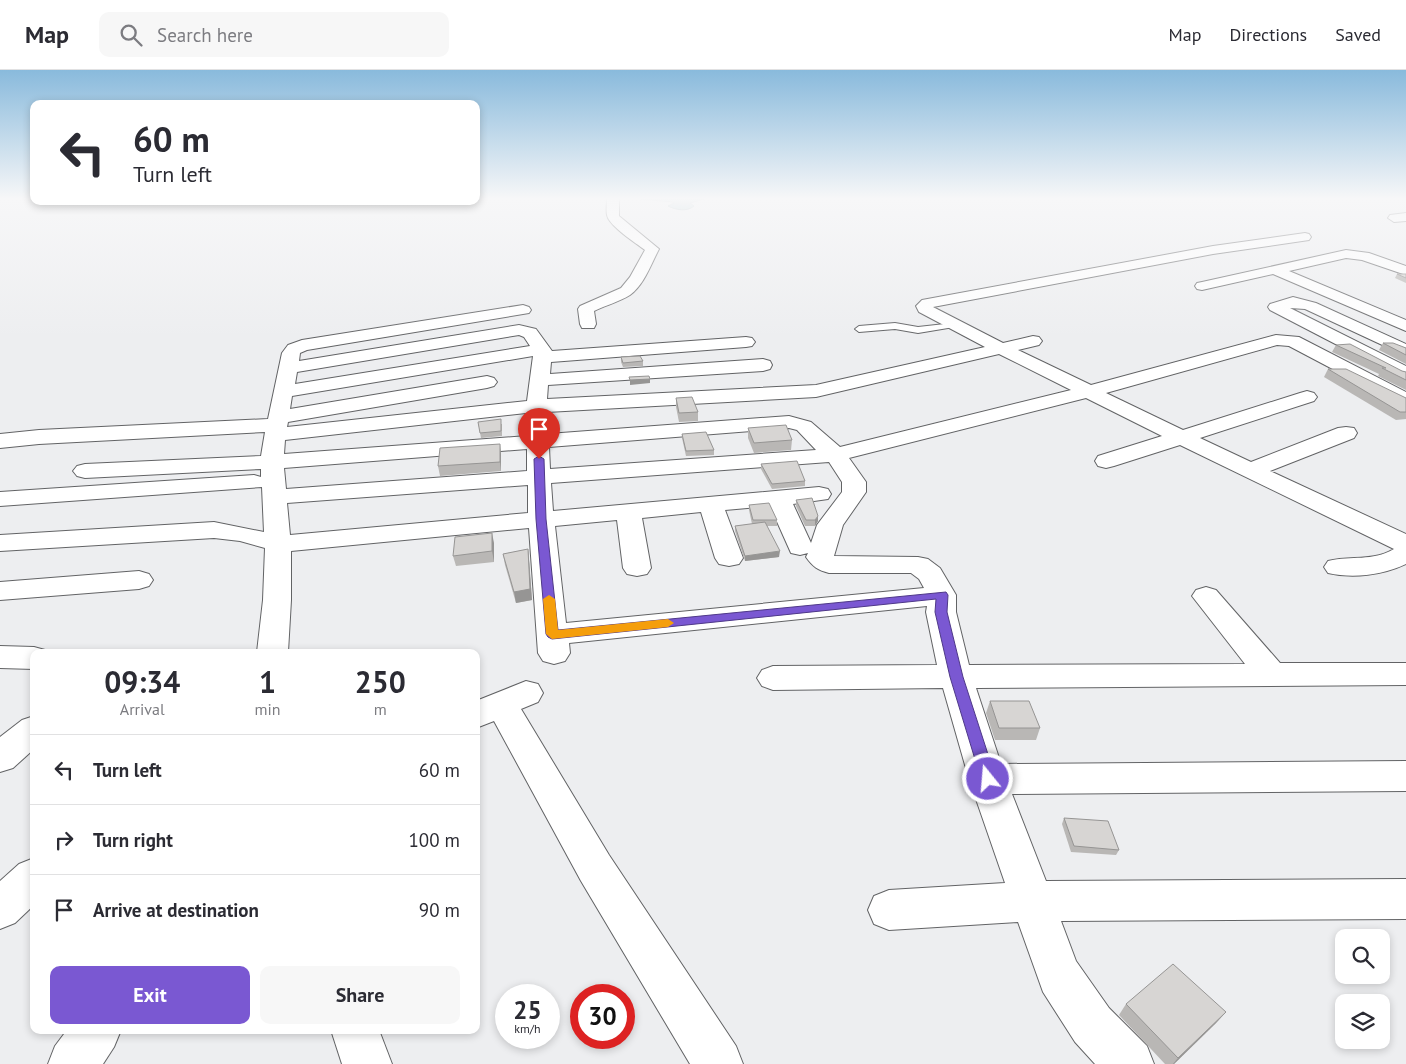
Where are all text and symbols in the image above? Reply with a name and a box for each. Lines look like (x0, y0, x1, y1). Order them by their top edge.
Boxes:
search box (99, 12, 449, 57)
text: Map (25, 19, 69, 50)
icon: search (117, 21, 145, 49)
text: Search here (157, 23, 253, 47)
text: Map (1169, 23, 1201, 46)
text: Directions (1229, 23, 1307, 46)
text: Saved (1335, 23, 1381, 46)
text: 60 m (133, 116, 210, 162)
icon: left (50, 120, 115, 185)
text: Turn left (133, 160, 212, 188)
pin (518, 408, 560, 459)
icon: arrive (525, 415, 553, 443)
text: 09:34 (104, 662, 180, 701)
text: 1 (259, 662, 276, 701)
text: 250 (355, 662, 406, 701)
text: Arrival (120, 699, 165, 719)
text: min (255, 699, 281, 719)
text: m (374, 699, 387, 719)
position arrow (961, 752, 1013, 804)
icon: left (50, 756, 78, 784)
text: Turn left (93, 758, 162, 782)
text: 60 m (419, 758, 460, 782)
icon: right (50, 826, 78, 854)
text: Turn right (93, 828, 173, 852)
text: 100 m (408, 828, 460, 852)
icon: arrive (50, 896, 78, 924)
text: Arrive at destination (93, 898, 259, 922)
text: 90 m (419, 898, 460, 922)
map controls (1335, 929, 1390, 1049)
button: search (1335, 929, 1390, 984)
button: Exit (50, 966, 250, 1024)
button: Share (260, 966, 460, 1024)
speed limit sign: 30 (570, 984, 635, 1049)
text: 25 (513, 994, 542, 1026)
button: layers (1335, 994, 1390, 1049)
text: km/h (514, 1021, 541, 1036)

